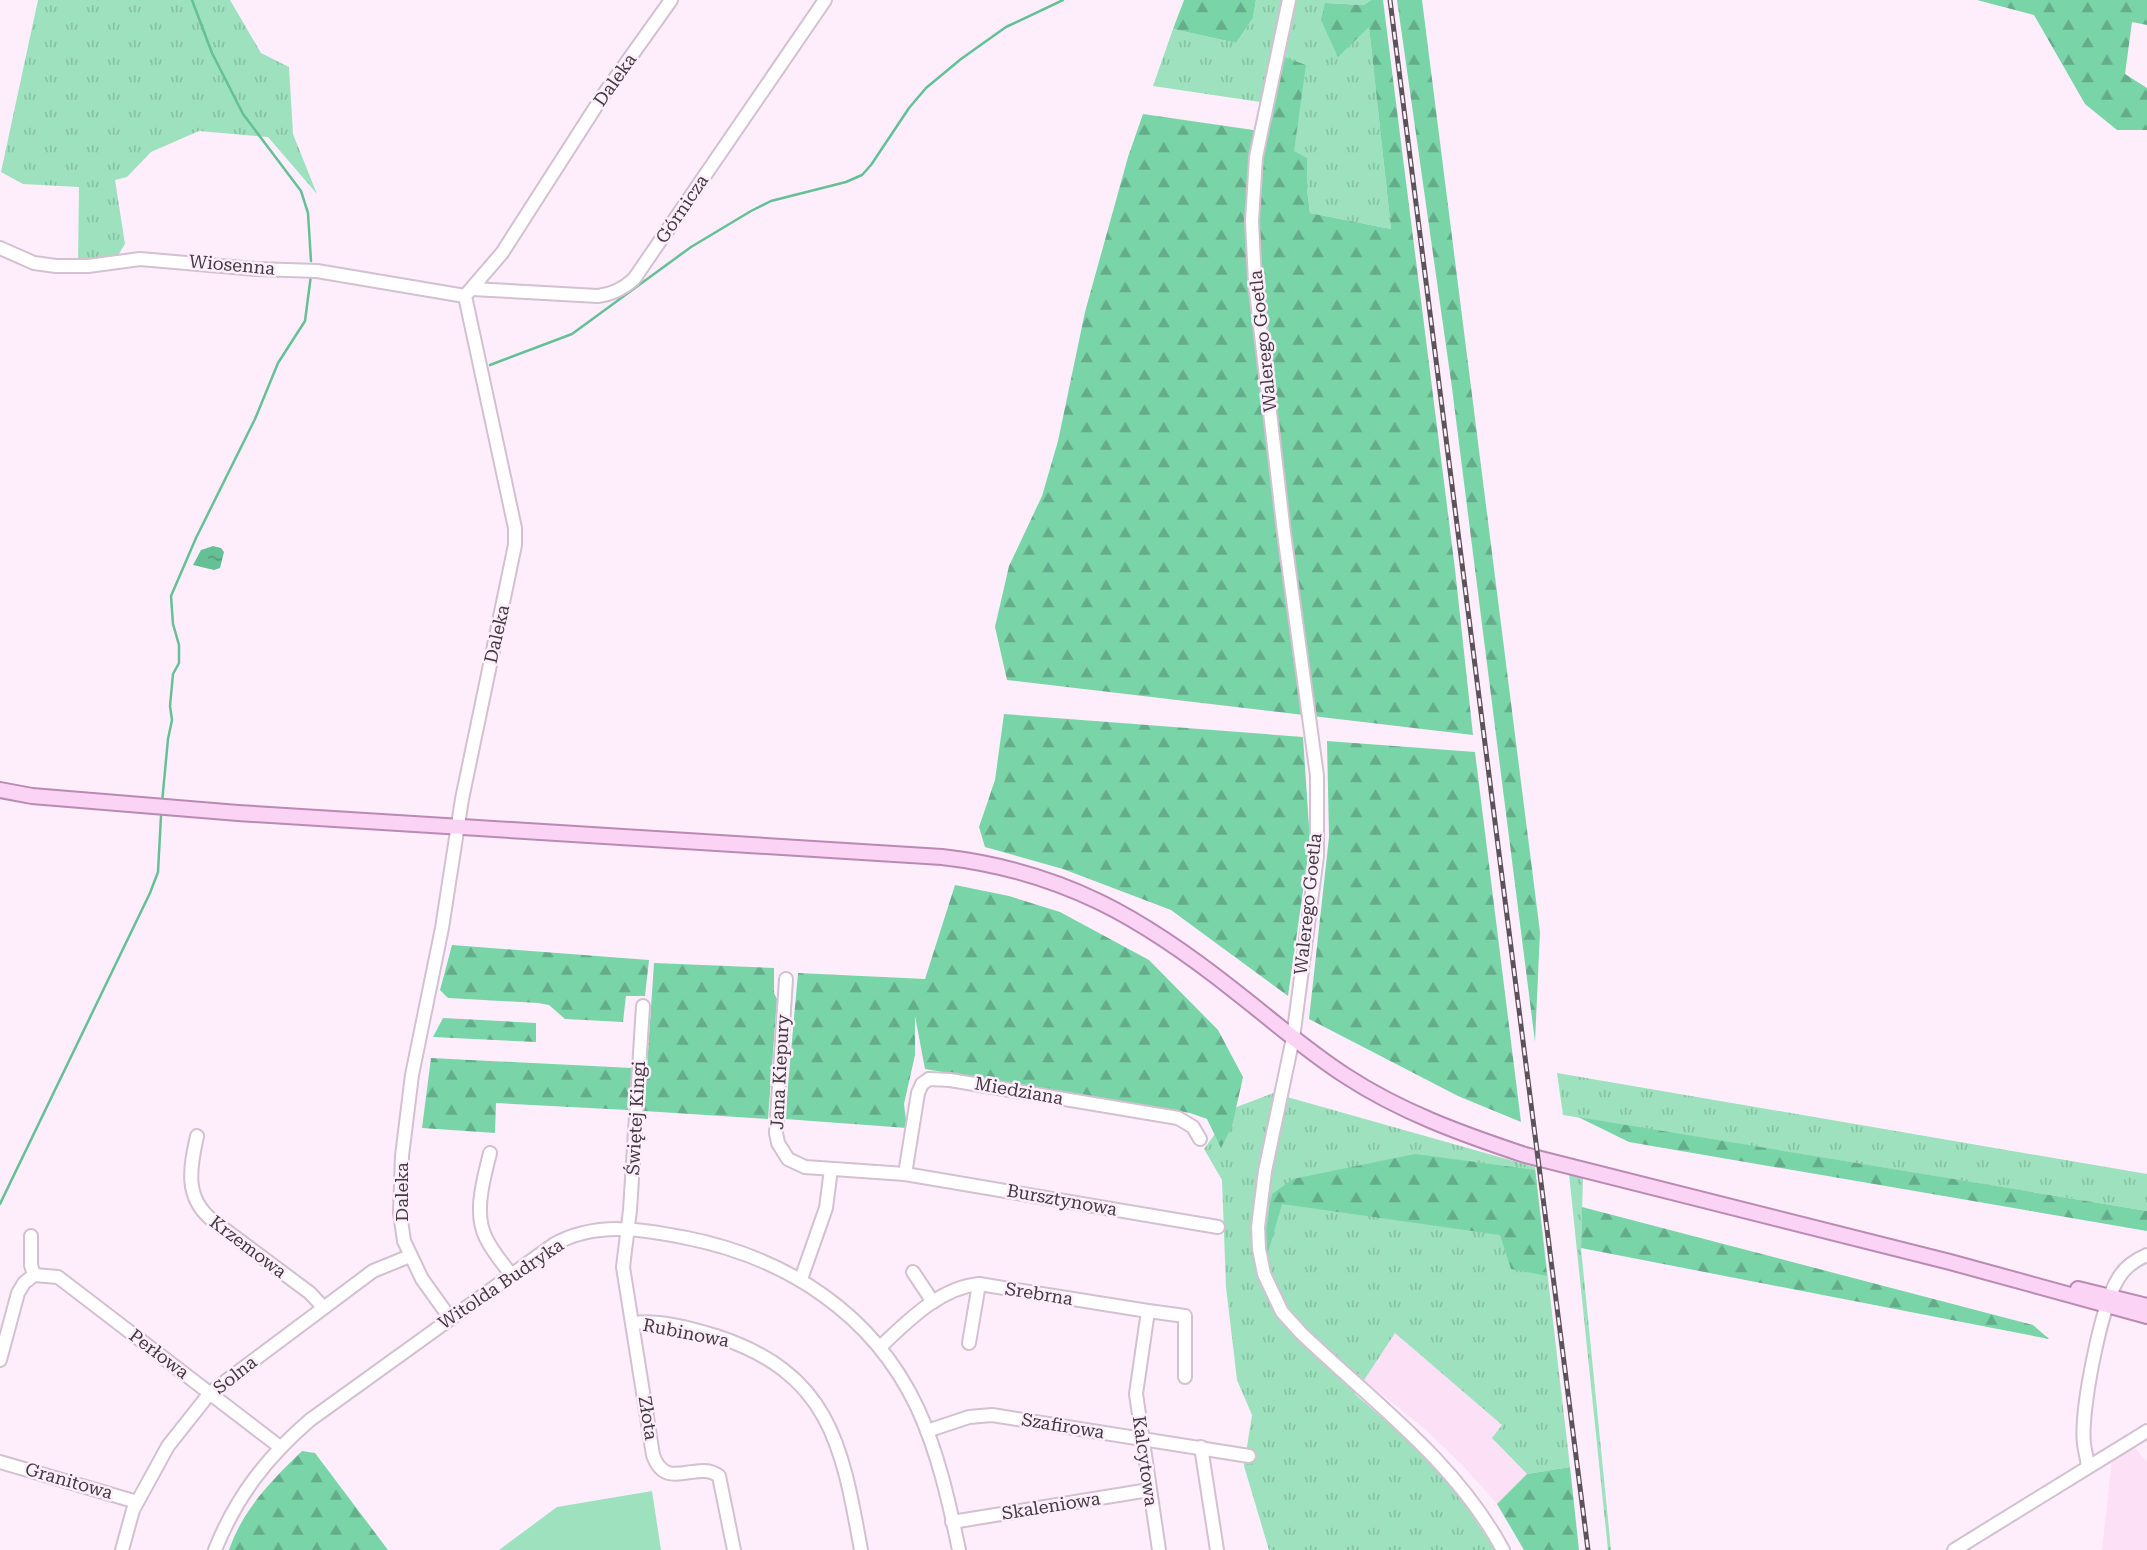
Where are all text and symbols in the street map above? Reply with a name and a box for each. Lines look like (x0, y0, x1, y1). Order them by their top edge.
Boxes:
street label: Daleka (589, 49, 640, 110)
street label: Górnicza (651, 170, 712, 247)
street label: Wiosenna (188, 250, 276, 279)
street label: Walerego Goetla (1245, 269, 1280, 413)
street label: Daleka (480, 602, 513, 665)
street label: Walerego Goetla (1290, 832, 1325, 976)
street label: Jana Kiepury (766, 1013, 793, 1130)
street label: Świętej Kingi (622, 1060, 649, 1176)
street label: Miedziana (973, 1072, 1065, 1109)
street label: Daleka (391, 1162, 412, 1222)
street label: Bursztynowa (1005, 1179, 1119, 1220)
street label: Krzemowa (206, 1211, 291, 1282)
street label: Witolda Budryka (434, 1234, 568, 1333)
street label: Srebrna (1004, 1278, 1075, 1309)
street label: Rubinowa (641, 1314, 731, 1351)
street label: Perłowa (125, 1324, 193, 1383)
street label: Solna (209, 1351, 261, 1398)
street label: Złota (635, 1394, 662, 1442)
street label: Szafirowa (1020, 1409, 1106, 1442)
street label: Kalcytowa (1129, 1414, 1162, 1508)
street label: Granitowa (23, 1458, 116, 1503)
street label: Skaleniowa (1000, 1487, 1102, 1524)

